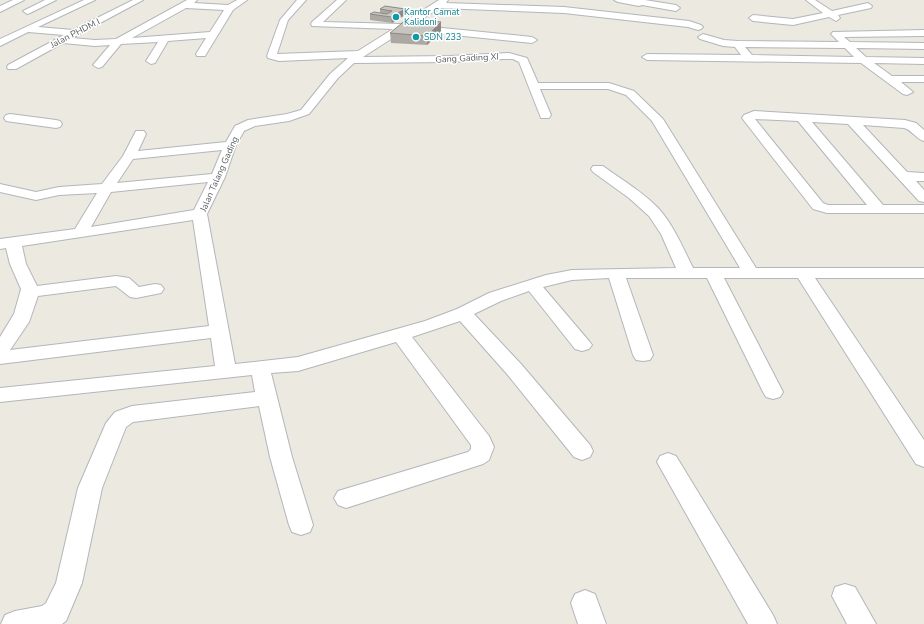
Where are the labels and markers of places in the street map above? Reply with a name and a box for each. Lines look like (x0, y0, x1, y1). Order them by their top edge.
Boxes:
place label: Kantor Camat Kalidoni (404, 6, 460, 28)
marker: Kantor Camat Kalidoni (391, 12, 401, 22)
place label: SDN 233 (424, 31, 461, 43)
marker: SDN 233 (411, 32, 421, 42)

